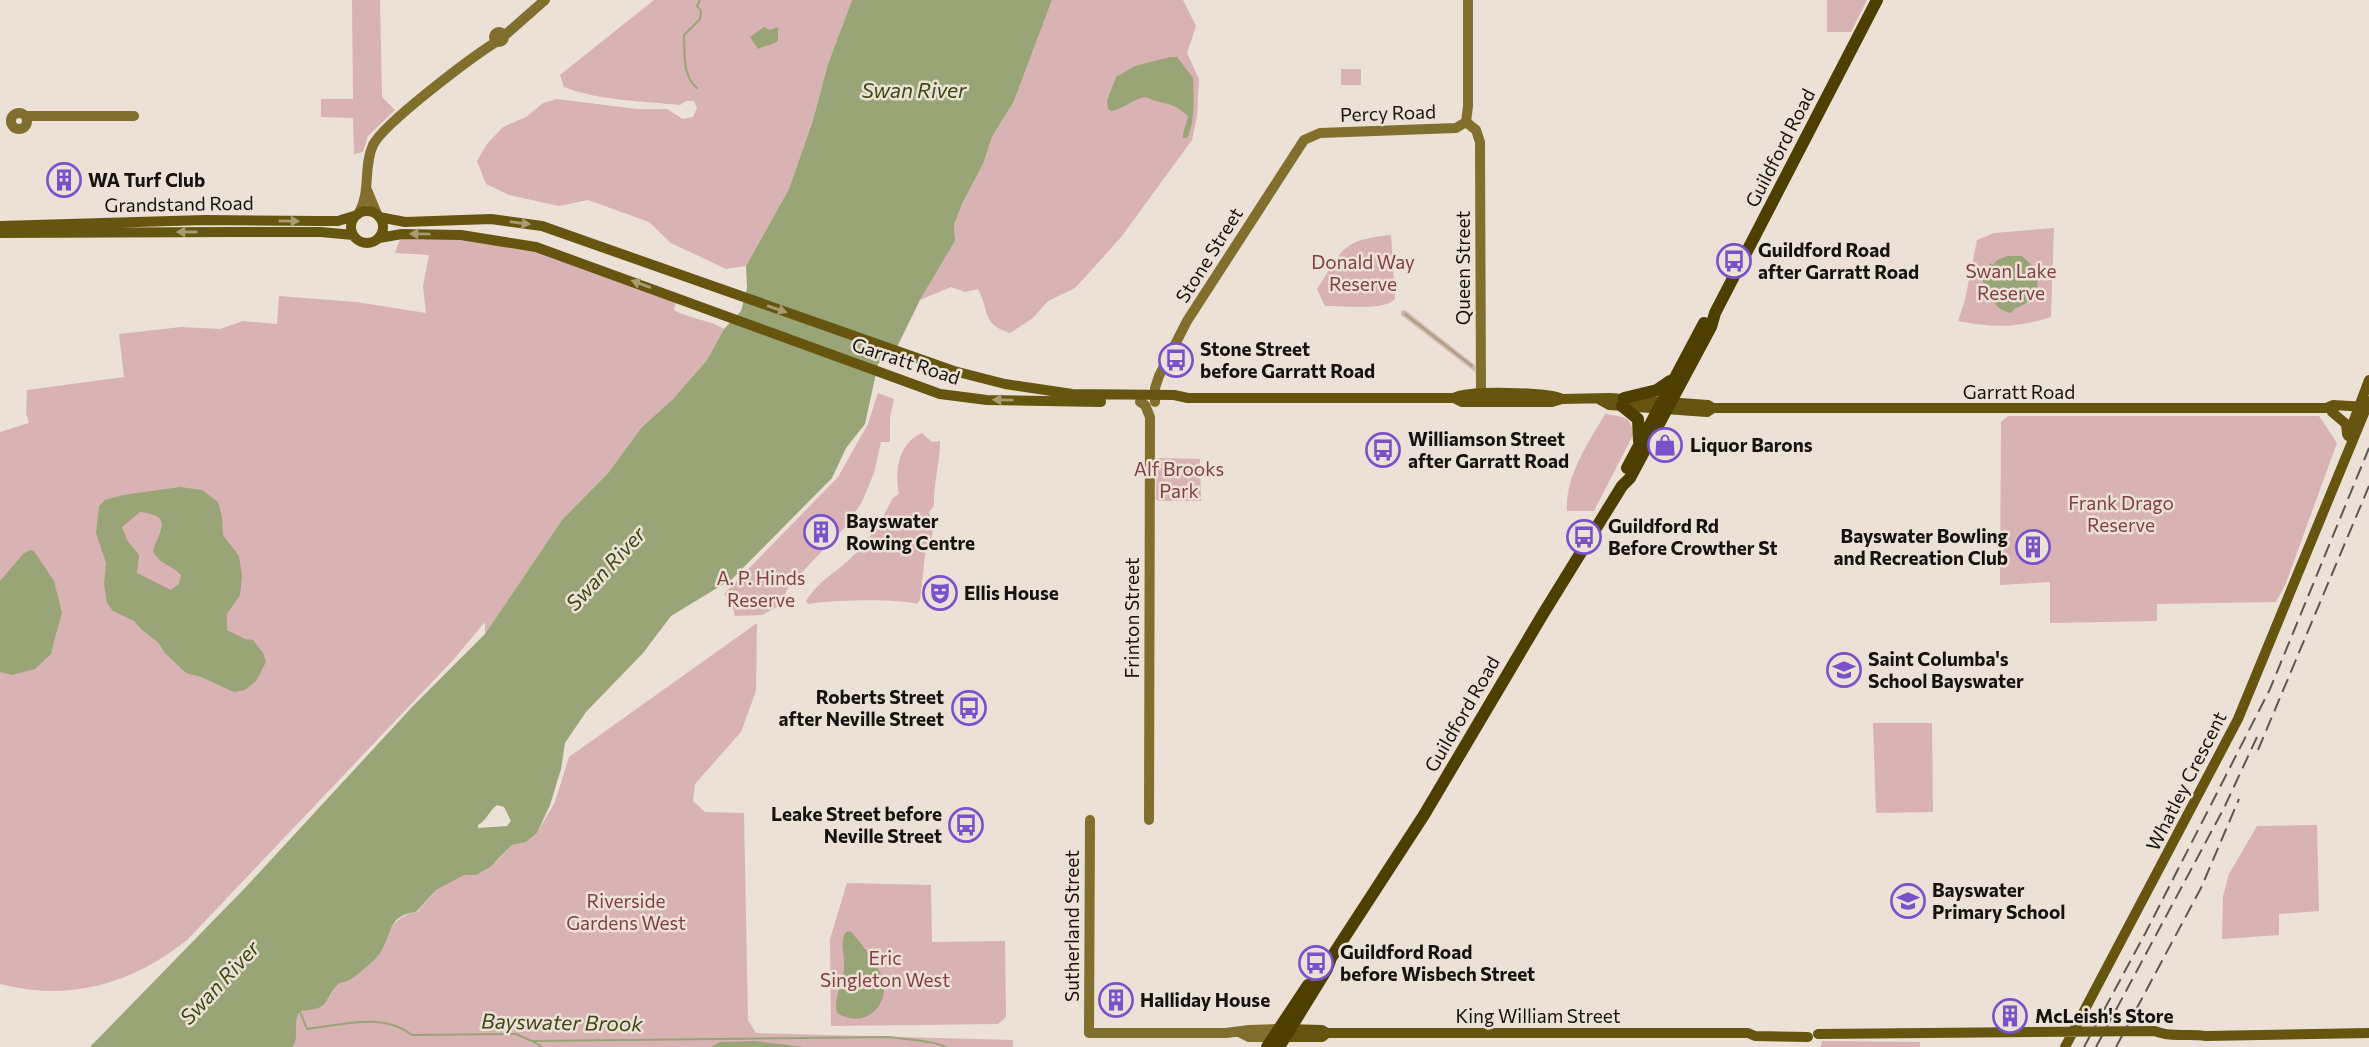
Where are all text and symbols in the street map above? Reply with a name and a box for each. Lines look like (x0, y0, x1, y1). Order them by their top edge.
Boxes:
water label: Swan River (862, 77, 967, 102)
street label: Guildford Road (1740, 85, 1819, 211)
street label: Percy Road (1340, 99, 1436, 126)
building icon: WA Turf Club (45, 161, 83, 199)
place label: WA Turf Club (88, 168, 205, 191)
street label: Grandstand Road (104, 191, 254, 216)
street label: Stone Street (1170, 203, 1247, 307)
street label: Queen Street (1451, 211, 1474, 325)
one-way arrow (278, 215, 300, 227)
one-way arrow (509, 218, 531, 229)
one-way arrow (176, 226, 198, 238)
one-way arrow (409, 228, 431, 240)
place label: Guildford Road after Garratt Road (1758, 238, 1919, 283)
bus stop icon: Guildford Road after Garratt Road (1715, 242, 1753, 280)
park label: Donald Way Reserve (1311, 250, 1415, 295)
park label: Swan Lake Reserve (1966, 259, 2056, 304)
one-way arrow (630, 278, 651, 289)
one-way arrow (767, 304, 788, 315)
street label: Garratt Road (849, 332, 963, 389)
place label: Stone Street before Garratt Road (1200, 337, 1375, 382)
bus stop icon: Stone Street before Garratt Road (1157, 341, 1195, 379)
street label: Garratt Road (1963, 380, 2075, 403)
one-way arrow (992, 394, 1014, 406)
shop icon: Liquor Barons (1646, 426, 1684, 464)
place label: Williamson Street after Garratt Road (1408, 427, 1569, 472)
bus stop icon: Williamson Street after Garratt Road (1364, 431, 1402, 469)
place label: Liquor Barons (1690, 433, 1813, 456)
park label: Alf Brooks Park (1134, 457, 1224, 502)
park label: Frank Drago Reserve (2068, 491, 2174, 536)
place label: Bayswater Rowing Centre (846, 509, 975, 554)
building icon: Bayswater Rowing Centre (802, 513, 840, 551)
place label: Guildford Rd Before Crowther St (1608, 514, 1778, 559)
bus stop icon: Guildford Rd Before Crowther St (1565, 518, 1603, 556)
water label: Swan River (560, 521, 650, 615)
place label: Bayswater Bowling and Recreation Club (1833, 524, 2009, 569)
building icon: Bayswater Bowling and Recreation Club (2014, 528, 2052, 566)
street label: Frinton Street (1120, 557, 1143, 679)
park label: A. P. Hinds Reserve (717, 566, 805, 611)
theatre icon: Ellis House (921, 574, 959, 612)
place label: Ellis House (964, 581, 1059, 604)
place label: Saint Columba's School Bayswater (1868, 647, 2024, 692)
school or university icon: Saint Columba's School Bayswater (1825, 651, 1863, 689)
street label: Guildford Road (1419, 652, 1504, 776)
place label: Roberts Street after Neville Street (778, 685, 944, 730)
bus stop icon: Roberts Street after Neville Street (950, 689, 988, 727)
street label: Whatley Crescent (2141, 707, 2231, 854)
place label: Leake Street before Neville Street (771, 802, 942, 847)
bus stop icon: Leake Street before Neville Street (947, 806, 985, 844)
street label: Sutherland Street (1060, 850, 1083, 1002)
place label: Bayswater Primary School (1932, 878, 2065, 923)
school or university icon: Bayswater Primary School (1889, 882, 1927, 920)
park label: Riverside Gardens West (566, 889, 686, 934)
water label: Swan River (174, 935, 264, 1029)
place label: Guildford Road before Wisbech Street (1340, 940, 1535, 985)
bus stop icon: Guildford Road before Wisbech Street (1297, 944, 1335, 982)
park label: Eric Singleton West (820, 946, 950, 991)
building icon: Halliday House (1097, 981, 1135, 1019)
place label: Halliday House (1140, 988, 1270, 1011)
building icon: McLeish's Store (1991, 997, 2029, 1035)
street label: King William Street (1455, 1004, 1621, 1027)
place label: McLeish's Store (2035, 1004, 2173, 1027)
water label: Bayswater Brook (481, 1008, 644, 1035)

